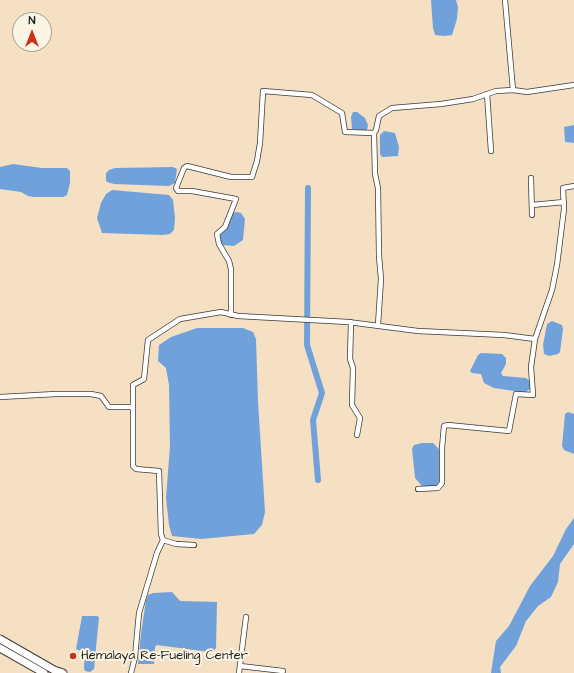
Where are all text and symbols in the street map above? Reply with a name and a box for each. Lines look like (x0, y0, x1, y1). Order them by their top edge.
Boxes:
north arrow (12, 12, 52, 52)
text: N (29, 13, 35, 28)
place label: Hemalaya Re-Fueling Center (81, 648, 248, 664)
marker: Hemalaya Re-Fueling Center (68, 651, 78, 661)

